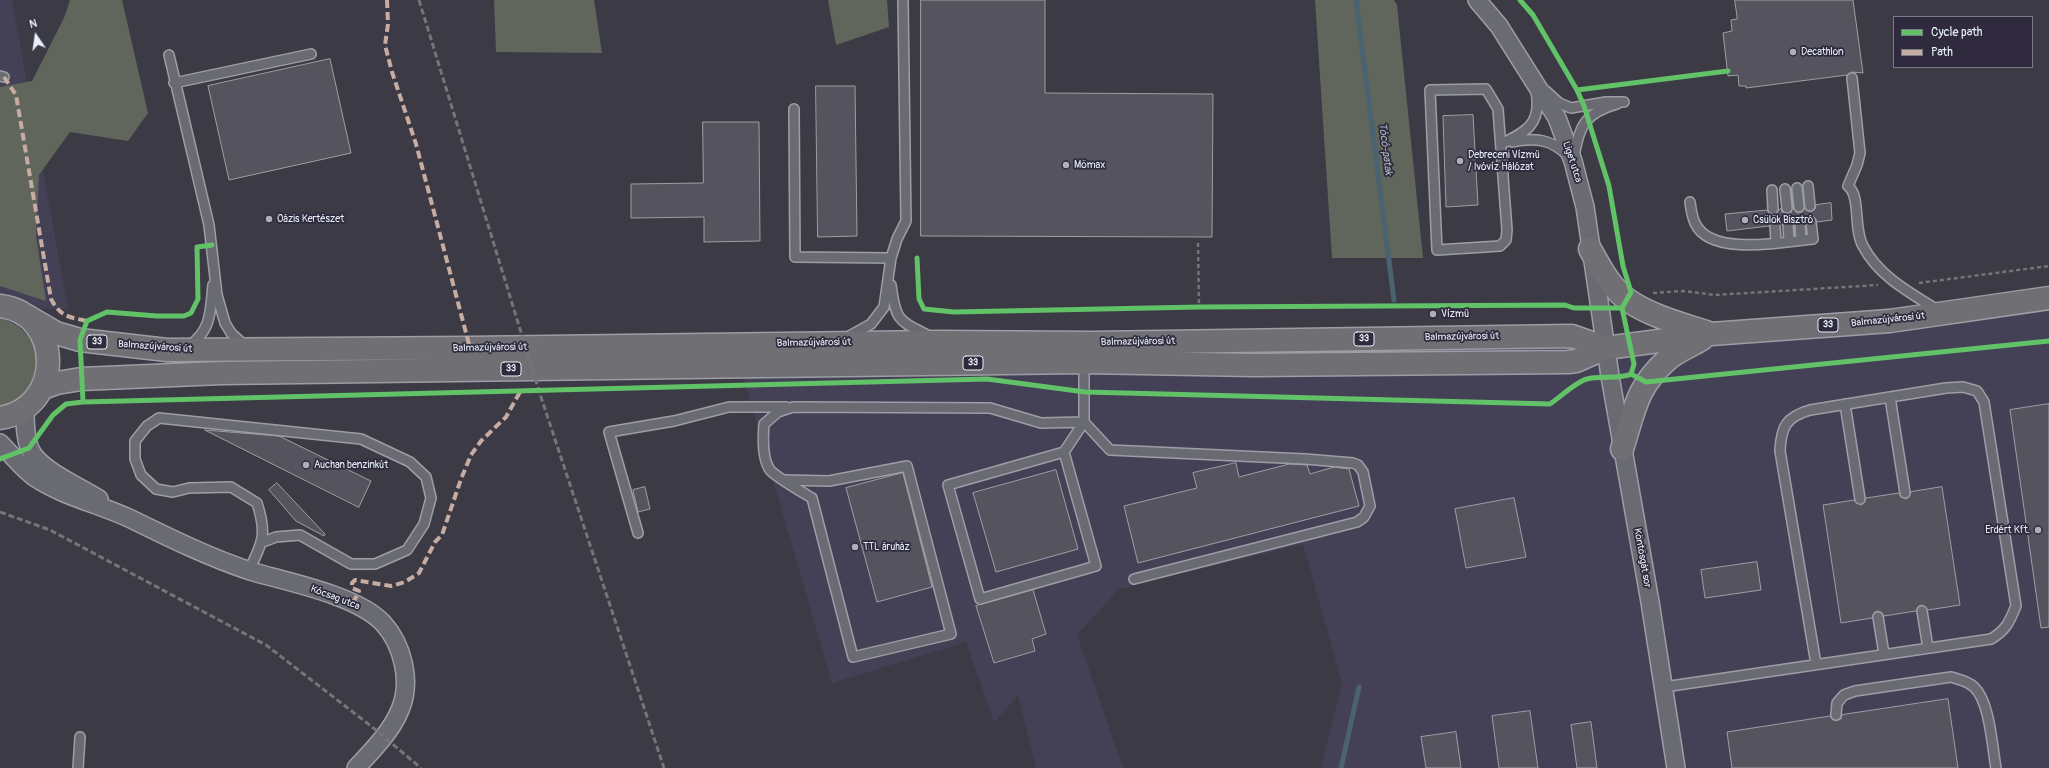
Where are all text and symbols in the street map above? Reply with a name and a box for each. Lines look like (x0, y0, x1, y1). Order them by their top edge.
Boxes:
north arrow (16, 16, 56, 56)
legend (1893, 16, 2033, 68)
text: N (28, 17, 38, 31)
text: Cycle path (1931, 25, 1982, 40)
text: Path (1931, 45, 1953, 60)
place label: Decathlon (1801, 46, 1844, 58)
marker: Decathlon (1788, 47, 1798, 57)
water label: Tócó-patak (1375, 122, 1395, 176)
street label: Liget utca (1560, 140, 1584, 184)
place label: Debreceni Vízmű / Ivóvíz Hálózat (1468, 149, 1540, 172)
marker: Debreceni Vízmű / Ivóvíz Hálózat (1455, 156, 1465, 166)
place label: Mömax (1074, 159, 1105, 171)
marker: Mömax (1061, 160, 1071, 170)
place label: Oázis Kertészet (277, 213, 344, 225)
marker: Oázis Kertészet (264, 214, 274, 224)
place label: Csülök Bisztró (1753, 214, 1813, 226)
marker: Csülök Bisztró (1740, 215, 1750, 225)
place label: Vízmű (1441, 308, 1469, 320)
marker: Vízmű (1428, 309, 1438, 319)
street label: Balmazújvárosi út (1850, 310, 1926, 330)
road number: 33 (1818, 318, 1838, 332)
street label: Balmazújvárosi út (1425, 330, 1499, 344)
road number: 33 (1354, 332, 1374, 346)
road number: 33 (87, 335, 107, 349)
street label: Balmazújvárosi út (1101, 335, 1175, 349)
street label: Balmazújvárosi út (777, 336, 851, 350)
street label: Balmazújvárosi út (117, 338, 193, 356)
street label: Balmazújvárosi út (453, 341, 527, 355)
road number: 33 (963, 356, 983, 370)
road number: 33 (501, 362, 521, 376)
place label: Auchan benzinkút (314, 459, 388, 471)
marker: Auchan benzinkút (301, 460, 311, 470)
place label: Erdért Kft. (1985, 524, 2030, 536)
marker: Erdért Kft. (2033, 525, 2043, 535)
street label: Köntösgát sor (1631, 527, 1653, 589)
place label: TTL áruház (863, 541, 910, 553)
marker: TTL áruház (850, 542, 860, 552)
street label: Kócsag utca (309, 583, 361, 613)

